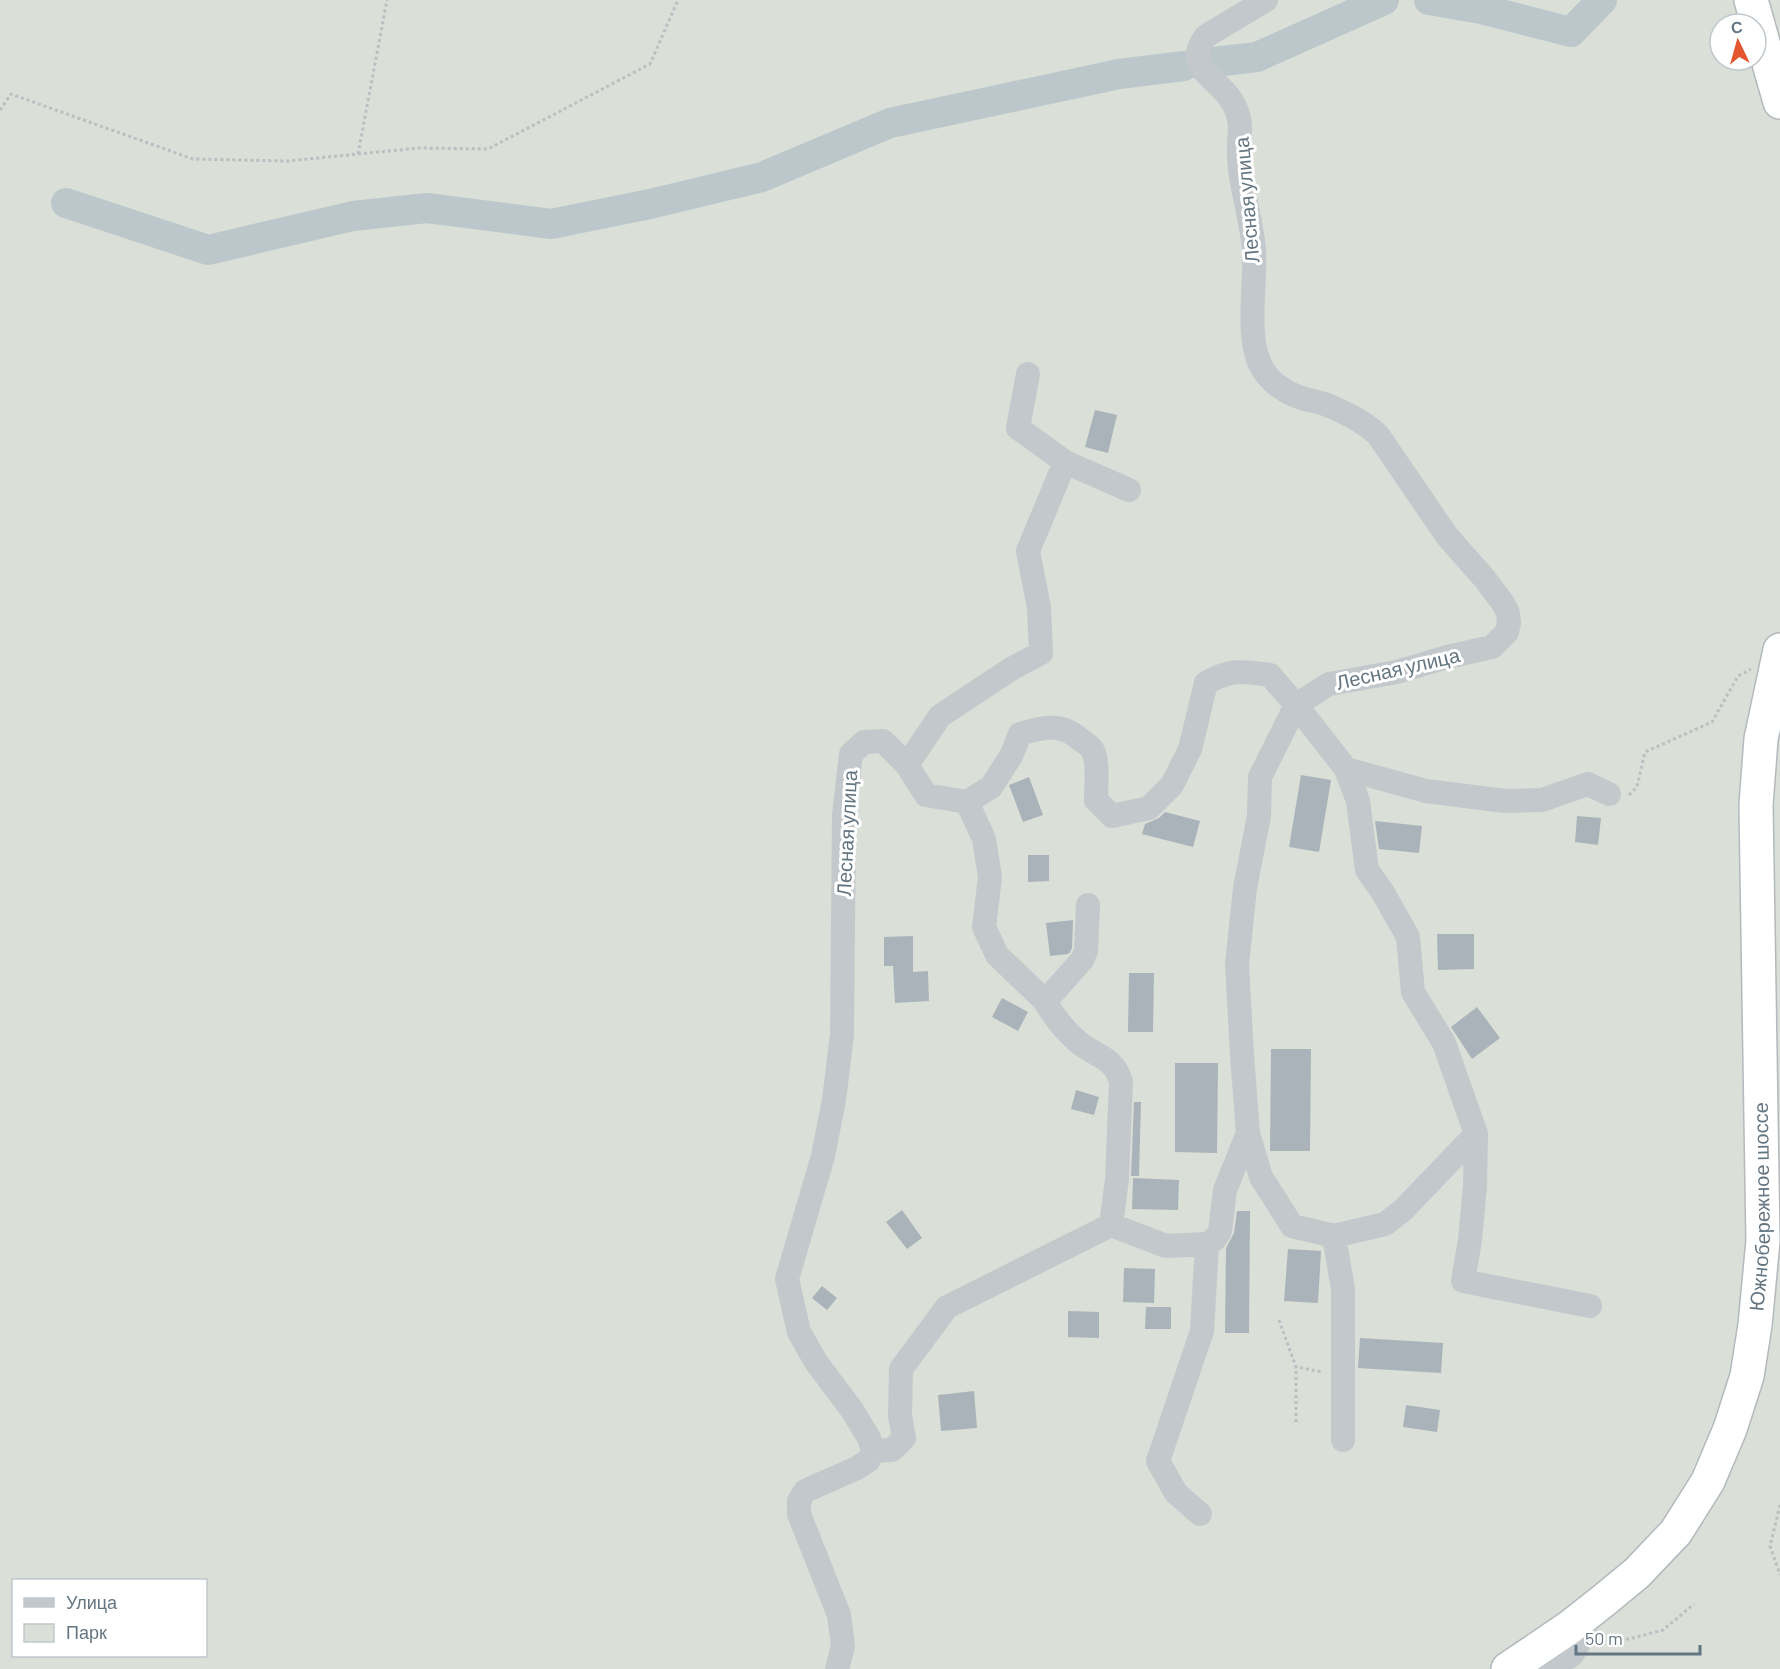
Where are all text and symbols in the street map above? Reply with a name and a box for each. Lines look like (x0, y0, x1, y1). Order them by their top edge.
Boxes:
north arrow (1708, 12, 1768, 72)
text: С (1730, 17, 1744, 37)
street label: Лесная улица (1228, 135, 1263, 264)
street label: Лесная улица (1334, 642, 1463, 694)
street label: Лесная улица (831, 768, 861, 897)
street label: Южнобережное шоссе (1743, 1102, 1774, 1312)
legend (12, 1579, 207, 1657)
text: Улица (66, 1591, 118, 1613)
scale bar (1576, 1618, 1700, 1656)
text: Парк (66, 1621, 107, 1643)
text: 50 m (1585, 1627, 1623, 1649)

